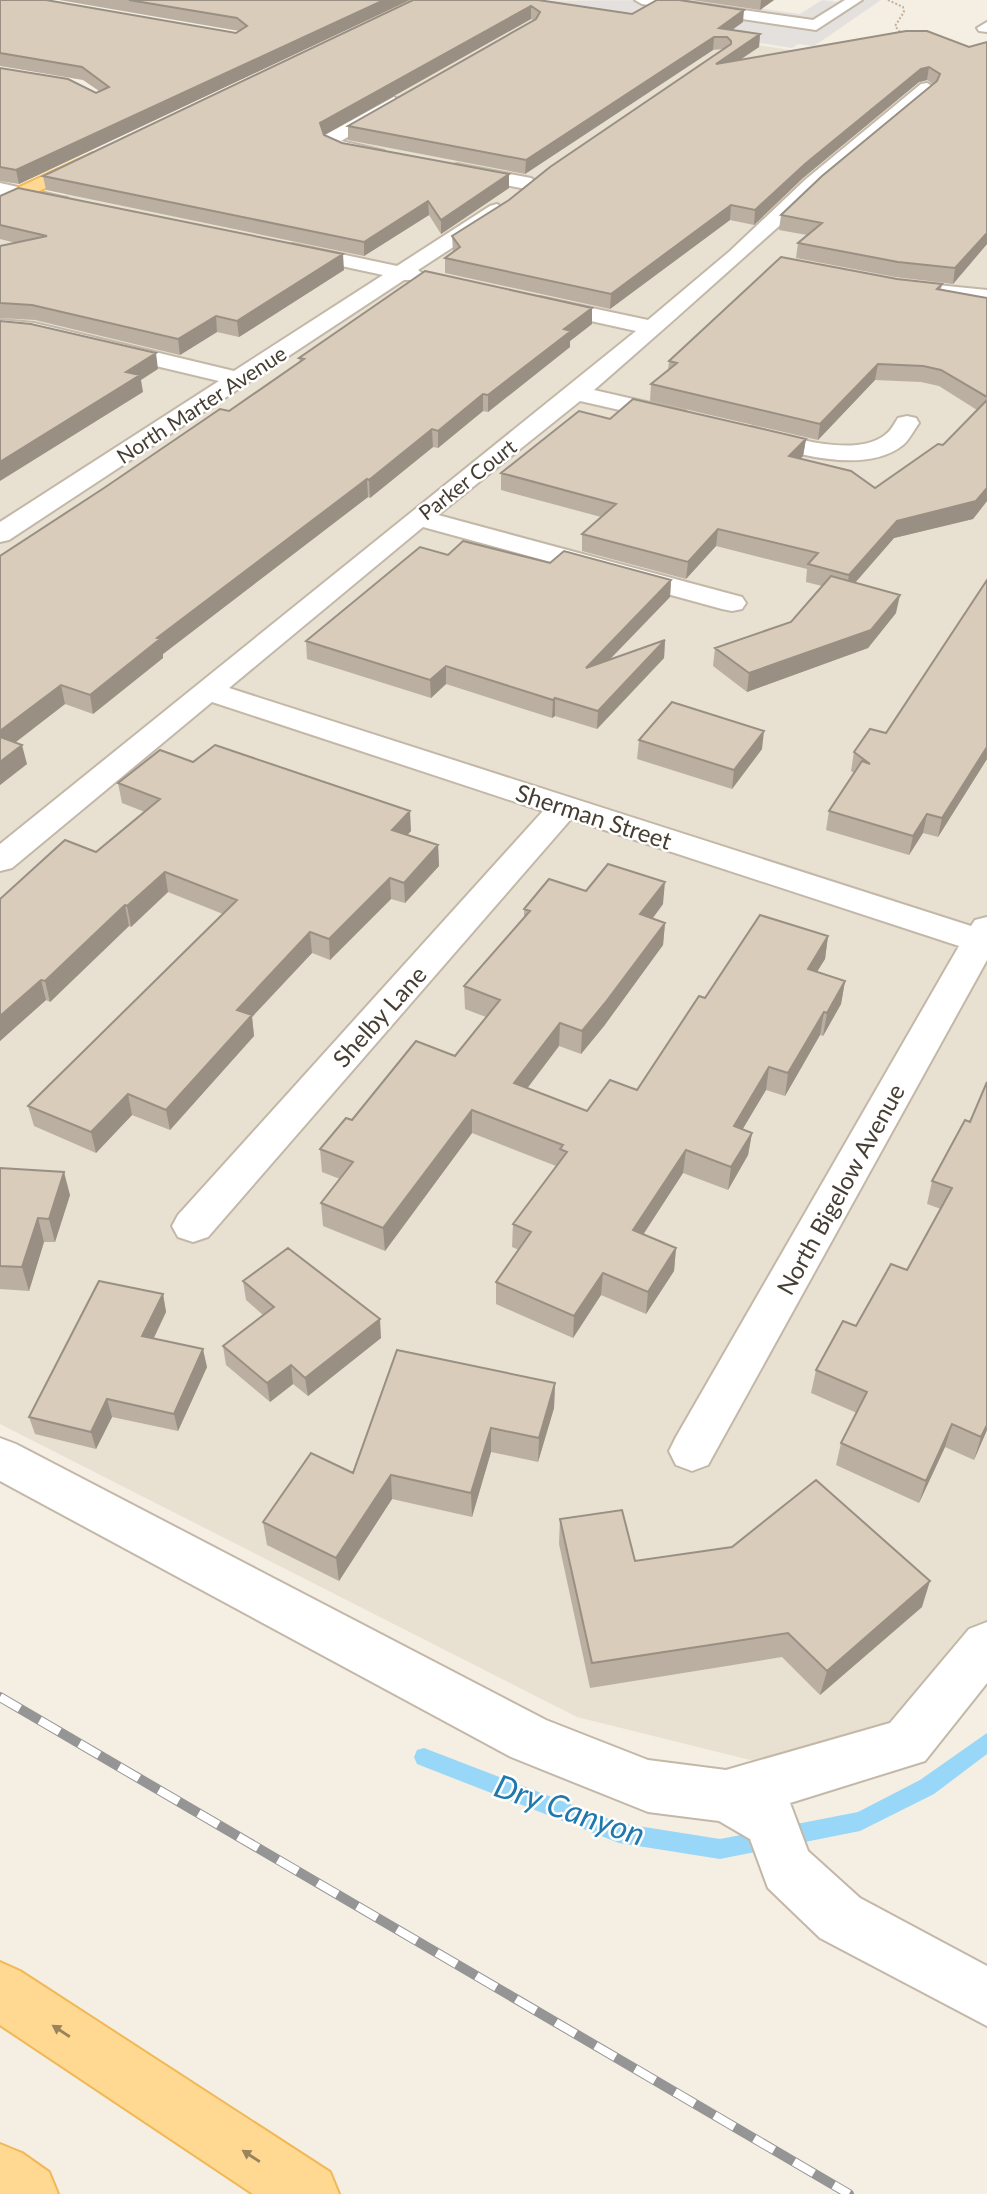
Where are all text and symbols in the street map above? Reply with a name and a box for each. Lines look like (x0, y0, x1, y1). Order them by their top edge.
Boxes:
street label: North Marter Avenue (112, 340, 290, 468)
street label: Parker Court (413, 433, 521, 525)
street label: Sherman Street (512, 777, 676, 855)
street label: Shelby Lane (326, 960, 432, 1072)
street label: North Bigelow Avenue (770, 1078, 910, 1300)
water label: Dry Canyon (490, 1765, 650, 1853)
one-way arrow (51, 2025, 71, 2038)
one-way arrow (241, 2150, 261, 2163)

